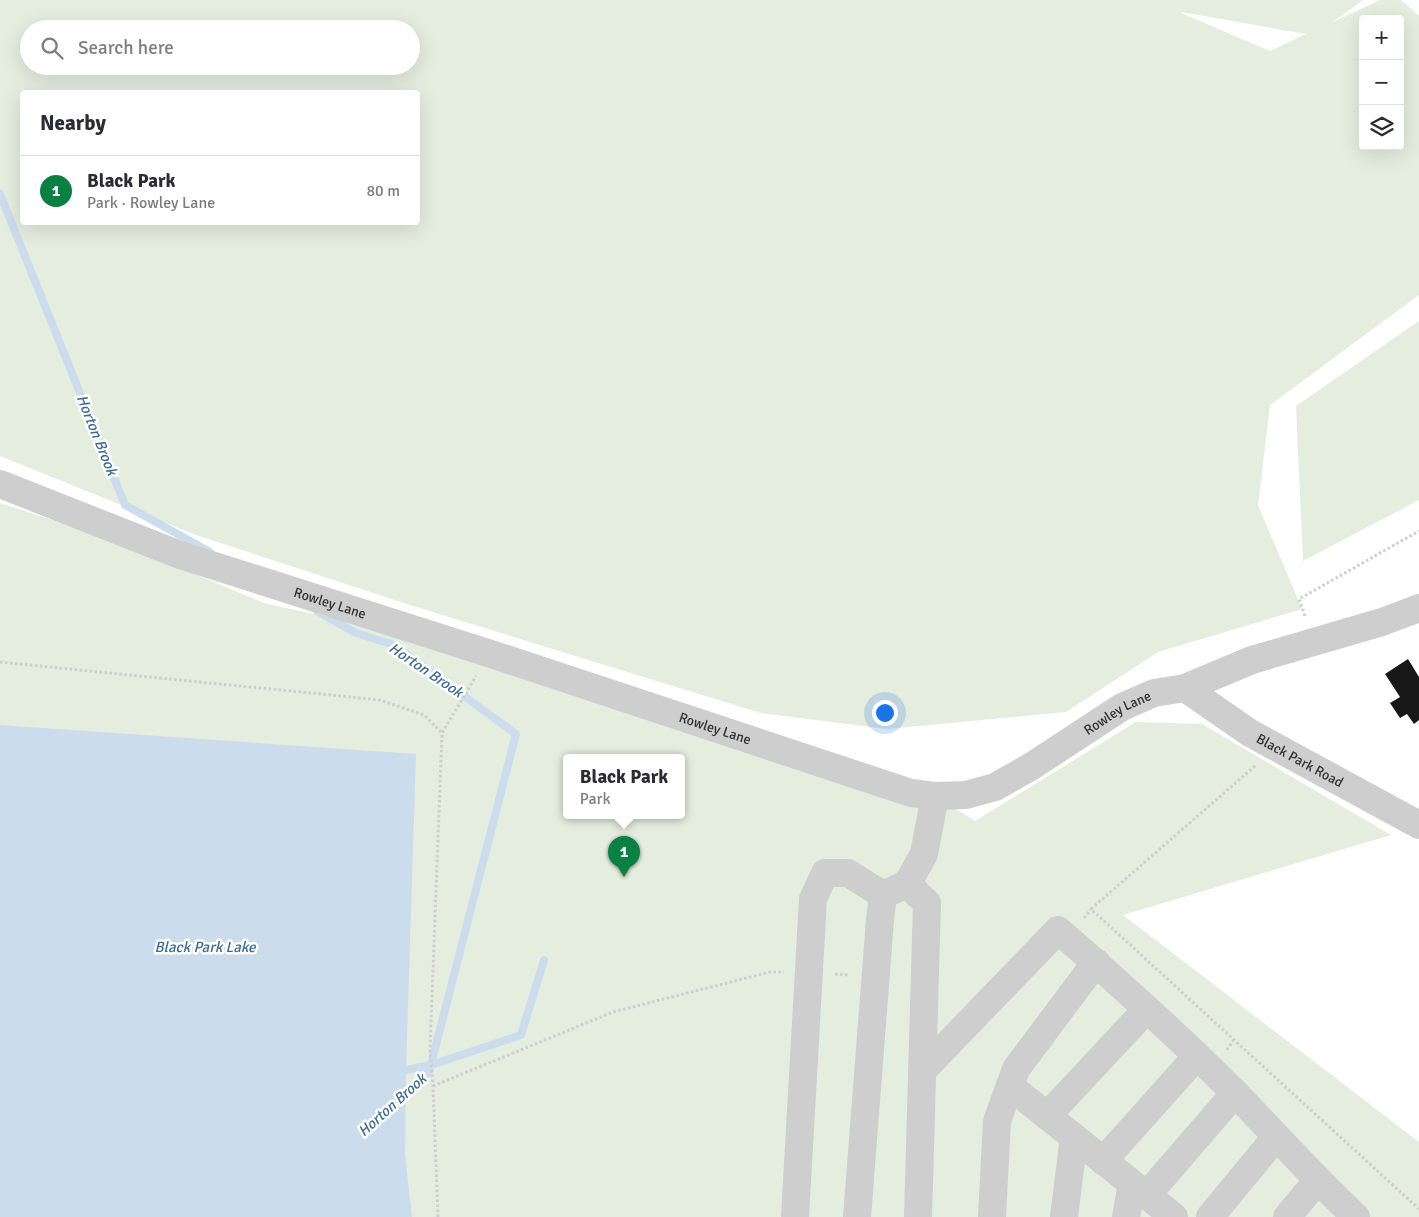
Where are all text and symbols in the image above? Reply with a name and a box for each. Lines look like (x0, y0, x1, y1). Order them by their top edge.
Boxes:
map controls (1359, 15, 1404, 150)
button: + (1359, 15, 1404, 60)
search box (20, 20, 420, 75)
icon: search (38, 34, 66, 62)
text: Search here (78, 36, 174, 60)
button: − (1359, 60, 1404, 105)
button: layers (1359, 105, 1404, 150)
text: Nearby (40, 110, 106, 136)
text: Black Park (87, 169, 176, 193)
text: 1 (52, 181, 60, 201)
text: 80 m (366, 181, 400, 201)
text: Park · Rowley Lane (87, 193, 215, 213)
water label: Horton Brook (73, 392, 122, 479)
street label: Rowley Lane (292, 584, 368, 623)
water label: Horton Brook (386, 639, 468, 702)
street label: Rowley Lane (1081, 687, 1154, 739)
your location (872, 700, 898, 726)
street label: Rowley Lane (677, 709, 753, 749)
street label: Black Park Road (1253, 730, 1346, 791)
popup (563, 754, 685, 819)
text: Black Park (580, 765, 668, 789)
text: Park (580, 789, 611, 809)
pin: 1 (608, 836, 640, 877)
water label: Black Park Lake (154, 938, 257, 956)
water label: Horton Brook (354, 1069, 431, 1140)

